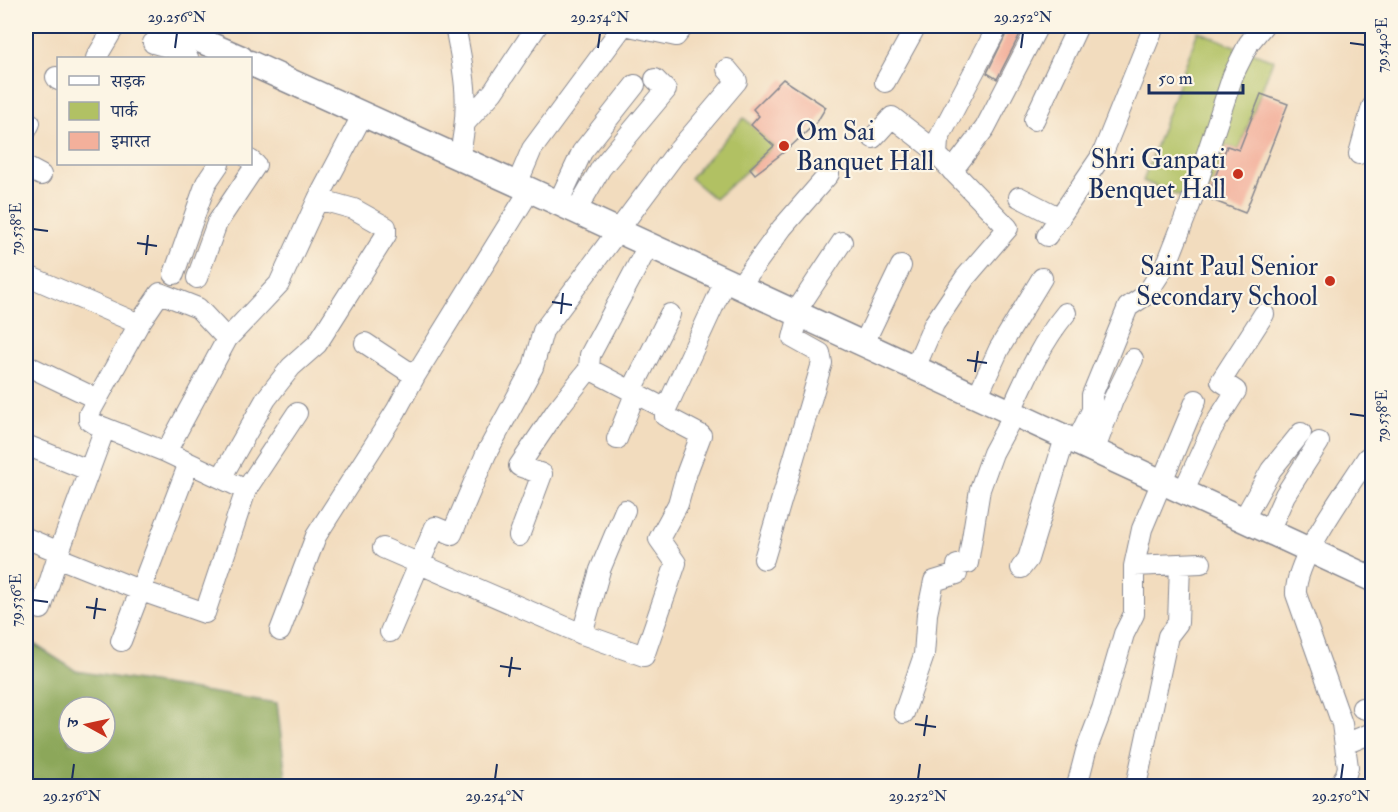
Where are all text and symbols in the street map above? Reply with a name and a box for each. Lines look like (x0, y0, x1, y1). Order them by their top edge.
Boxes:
text: 29.256°N (148, 8, 207, 27)
text: 29.254°N (571, 8, 630, 27)
text: 29.252°N (994, 8, 1053, 27)
text: 79.540°E (1373, 17, 1392, 73)
legend (57, 57, 252, 165)
scale bar (1149, 57, 1244, 95)
text: 50 m (1158, 67, 1193, 90)
text: सड़क (110, 70, 146, 93)
text: पार्क (110, 100, 139, 123)
place label: Om Sai Banquet Hall (796, 116, 934, 178)
text: इमारत (110, 130, 151, 153)
marker: Om Sai Banquet Hall (777, 139, 791, 153)
place label: Shri Ganpati Benquet Hall (1088, 144, 1226, 206)
marker: Shri Ganpati Benquet Hall (1231, 167, 1245, 181)
text: 79.538°E (7, 202, 26, 255)
place label: Saint Paul Senior Secondary School (1136, 251, 1318, 313)
marker: Saint Paul Senior Secondary School (1323, 274, 1337, 288)
text: 79.538°E (1373, 389, 1392, 442)
text: 79.536°E (7, 573, 26, 627)
north arrow (57, 695, 117, 755)
text: उ (63, 716, 84, 729)
text: 29.256°N (43, 787, 102, 806)
text: 29.254°N (466, 787, 525, 806)
text: 29.252°N (889, 787, 948, 806)
text: 29.250°N (1312, 787, 1371, 806)

